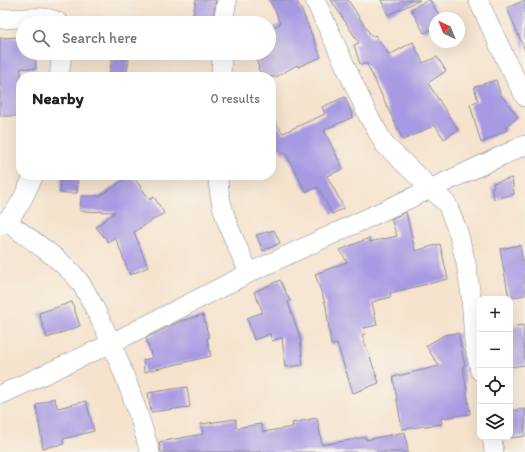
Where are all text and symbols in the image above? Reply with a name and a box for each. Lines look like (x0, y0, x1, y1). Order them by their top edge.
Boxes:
north arrow (429, 12, 465, 48)
search box (16, 16, 276, 60)
icon: search (30, 27, 52, 49)
text: Search here (62, 29, 137, 47)
text: Nearby (32, 88, 84, 108)
text: 0 results (210, 91, 260, 106)
map controls (477, 296, 513, 440)
button: + (477, 296, 513, 332)
button: − (477, 332, 513, 368)
button: locate (477, 368, 513, 404)
button: layers (477, 404, 513, 440)

